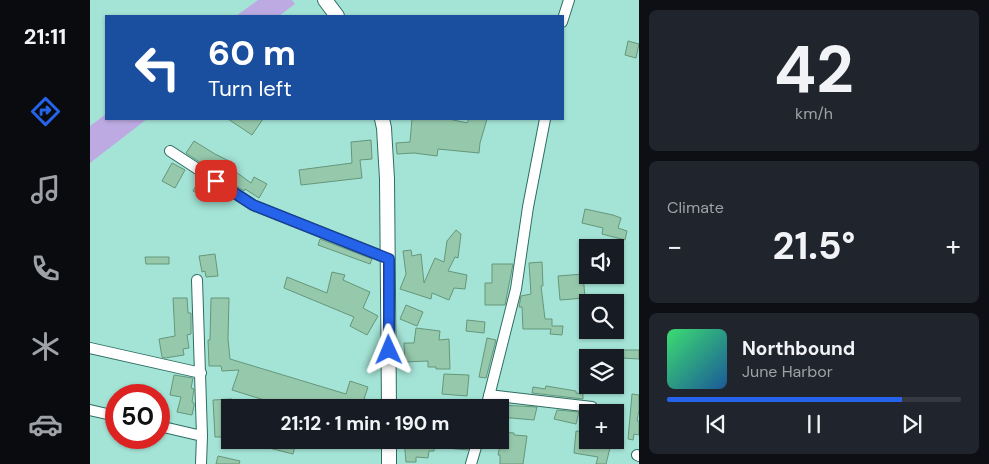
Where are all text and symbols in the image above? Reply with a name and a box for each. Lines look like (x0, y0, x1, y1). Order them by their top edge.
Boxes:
text: 21:11 (24, 22, 66, 51)
text: 42 (774, 28, 854, 112)
text: 60 m (208, 30, 296, 76)
icon: left (125, 35, 190, 100)
text: Turn left (208, 74, 292, 103)
icon: directions (28, 94, 63, 129)
text: km/h (795, 103, 833, 124)
pin (195, 160, 237, 202)
icon: arrive (202, 167, 230, 195)
icon: music (28, 172, 63, 207)
text: Climate (667, 197, 724, 218)
text: 21.5° (773, 221, 855, 271)
text: − (667, 228, 682, 265)
text: + (946, 228, 961, 265)
map controls (579, 239, 624, 449)
button: sound (579, 239, 624, 284)
icon: phone (28, 251, 63, 286)
button: search (579, 294, 624, 339)
position arrow (362, 323, 414, 375)
icon: climate (28, 329, 63, 364)
text: Northbound (742, 336, 855, 361)
button: layers (579, 349, 624, 394)
text: June Harbor (742, 361, 833, 382)
speed limit sign: 50 (105, 384, 170, 449)
button: + (579, 404, 624, 449)
icon: car (28, 407, 63, 442)
icon: previous (702, 410, 730, 438)
icon: pause (800, 410, 828, 438)
icon: next (898, 410, 926, 438)
text: 21:12 · 1 min · 190 m (281, 411, 449, 436)

